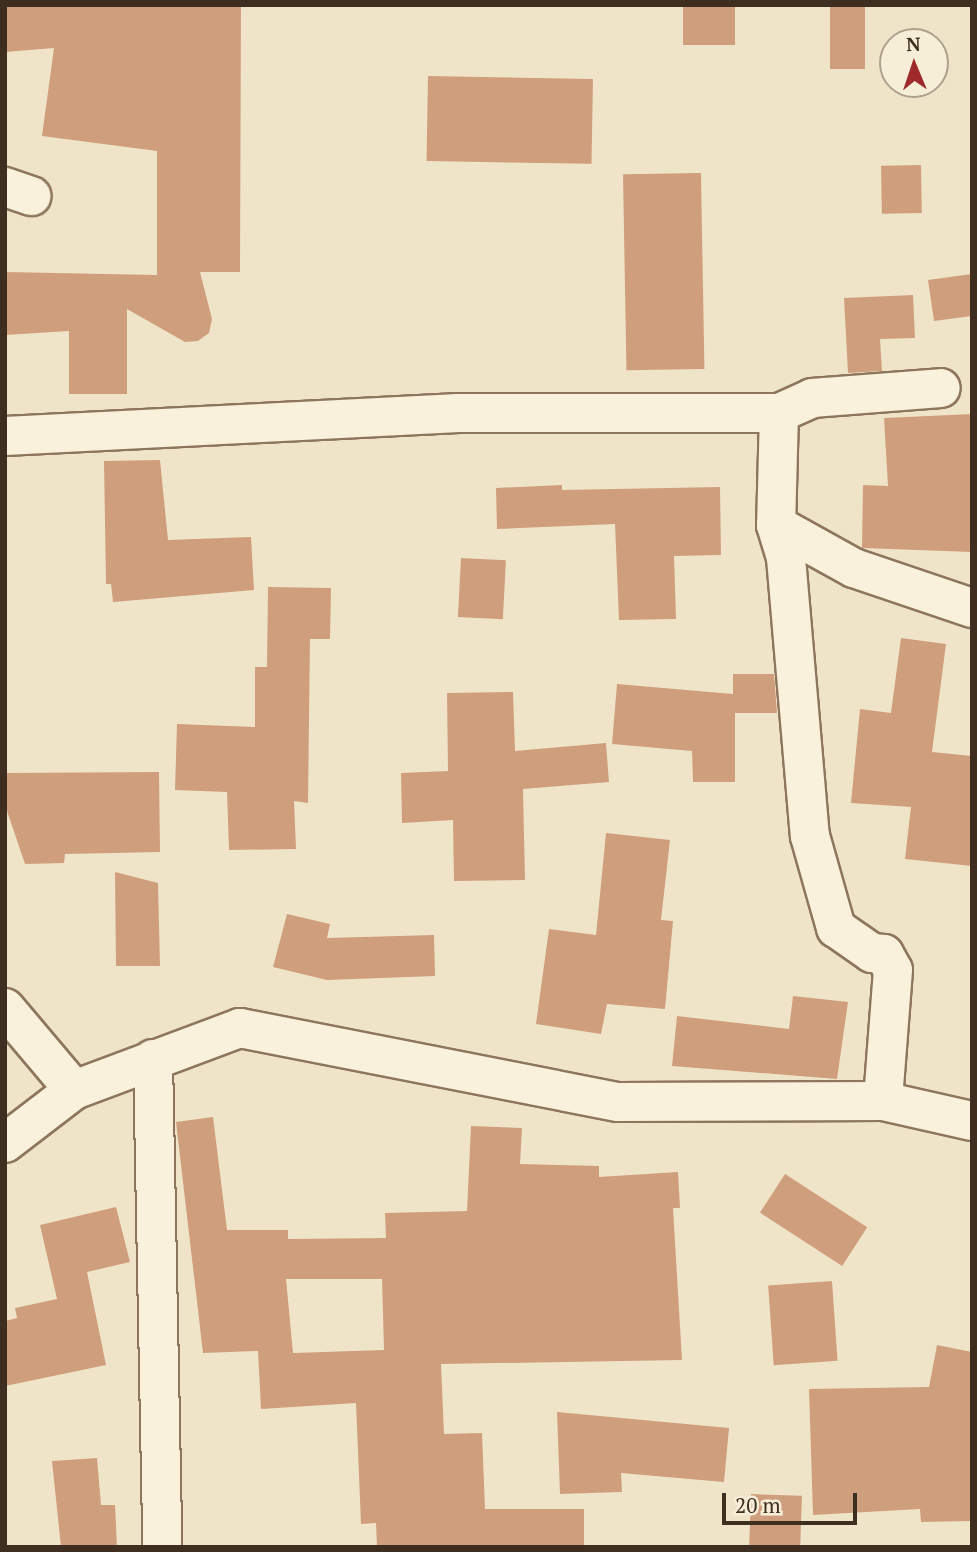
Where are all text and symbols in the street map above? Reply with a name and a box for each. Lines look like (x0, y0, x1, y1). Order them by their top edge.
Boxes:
north arrow (879, 28, 949, 98)
text: N (906, 31, 921, 56)
scale bar (725, 1478, 860, 1522)
text: 20 m (735, 1491, 781, 1519)

